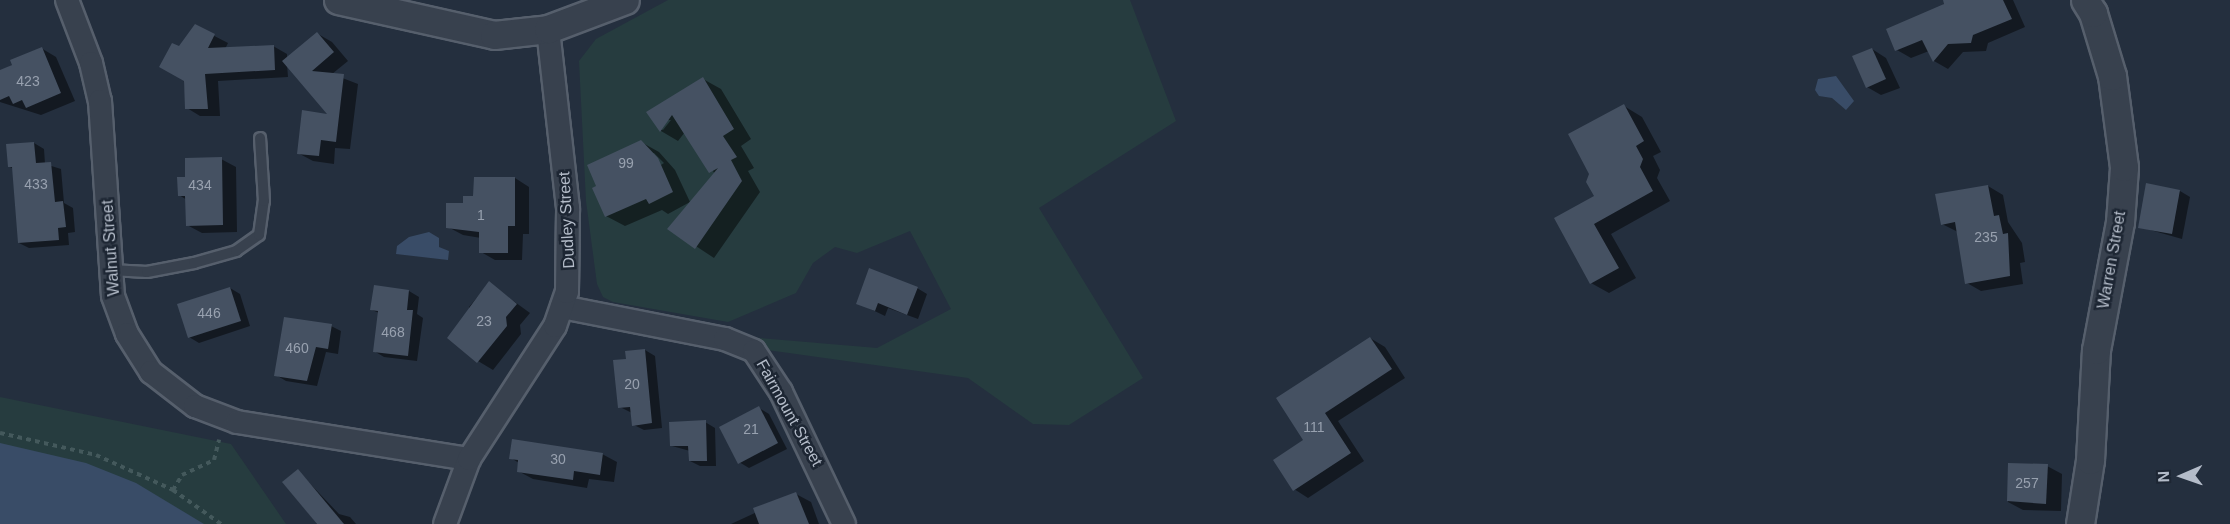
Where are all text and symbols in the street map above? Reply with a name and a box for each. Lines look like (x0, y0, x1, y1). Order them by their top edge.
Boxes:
house number: 423 (16, 73, 40, 89)
house number: 99 (618, 155, 634, 171)
street label: Dudley Street (555, 171, 579, 269)
house number: 433 (24, 176, 48, 192)
house number: 434 (188, 177, 212, 193)
street label: Walnut Street (98, 199, 124, 297)
house number: 1 (477, 207, 485, 223)
street label: Warren Street (2094, 210, 2130, 310)
house number: 235 (1974, 229, 1998, 245)
house number: 446 (197, 305, 221, 321)
house number: 23 (476, 313, 492, 329)
house number: 468 (381, 324, 405, 340)
house number: 460 (285, 340, 309, 356)
street label: Fairmount Street (752, 356, 826, 470)
house number: 20 (624, 376, 640, 392)
house number: 111 (1303, 419, 1325, 435)
house number: 21 (743, 421, 759, 437)
north arrow (2152, 446, 2212, 506)
house number: 30 (550, 451, 566, 467)
text: N (2155, 471, 2172, 483)
house number: 257 (2015, 475, 2039, 491)

